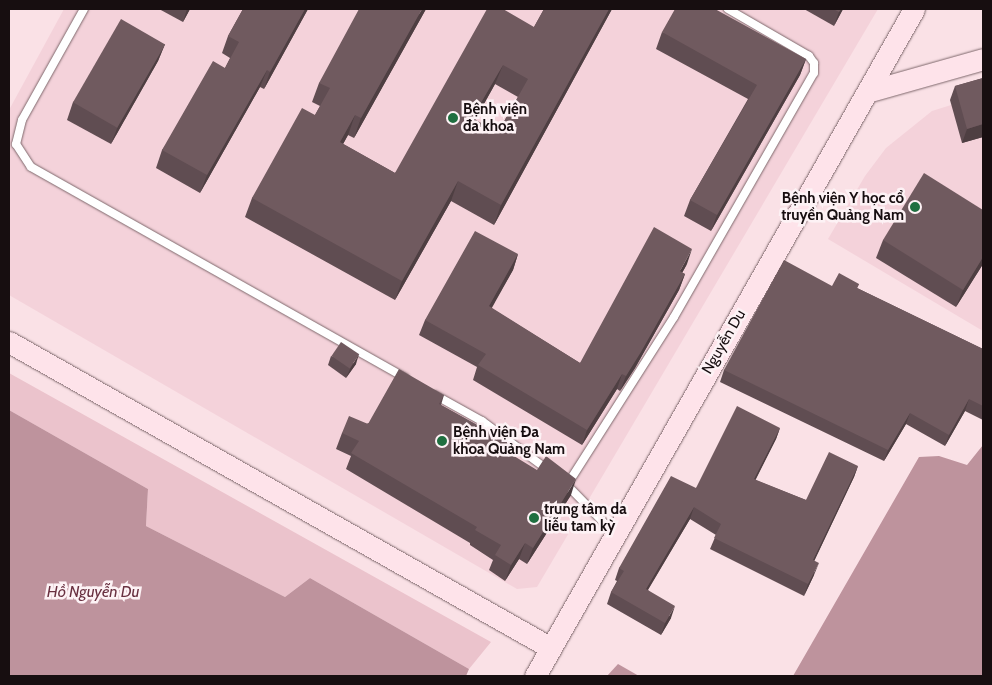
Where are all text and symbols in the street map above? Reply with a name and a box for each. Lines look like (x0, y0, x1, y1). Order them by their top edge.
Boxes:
place label: Bệnh viện đa khoa (463, 100, 527, 135)
marker: Bệnh viện đa khoa (447, 112, 459, 124)
place label: Bệnh viện Y học cổ truyền Quảng Nam (781, 189, 904, 224)
marker: Bệnh viện Y học cổ truyền Quảng Nam (908, 200, 922, 214)
street label: Nguyễn Du (698, 307, 750, 377)
place label: Bệnh viện Đa khoa Quảng Nam (453, 423, 565, 458)
marker: Bệnh viện Đa khoa Quảng Nam (435, 434, 449, 448)
place label: trung tâm da liễu tam kỳ (544, 500, 627, 535)
marker: trung tâm da liễu tam kỳ (528, 512, 540, 524)
water label: Hồ Nguyễn Du (47, 582, 139, 602)

